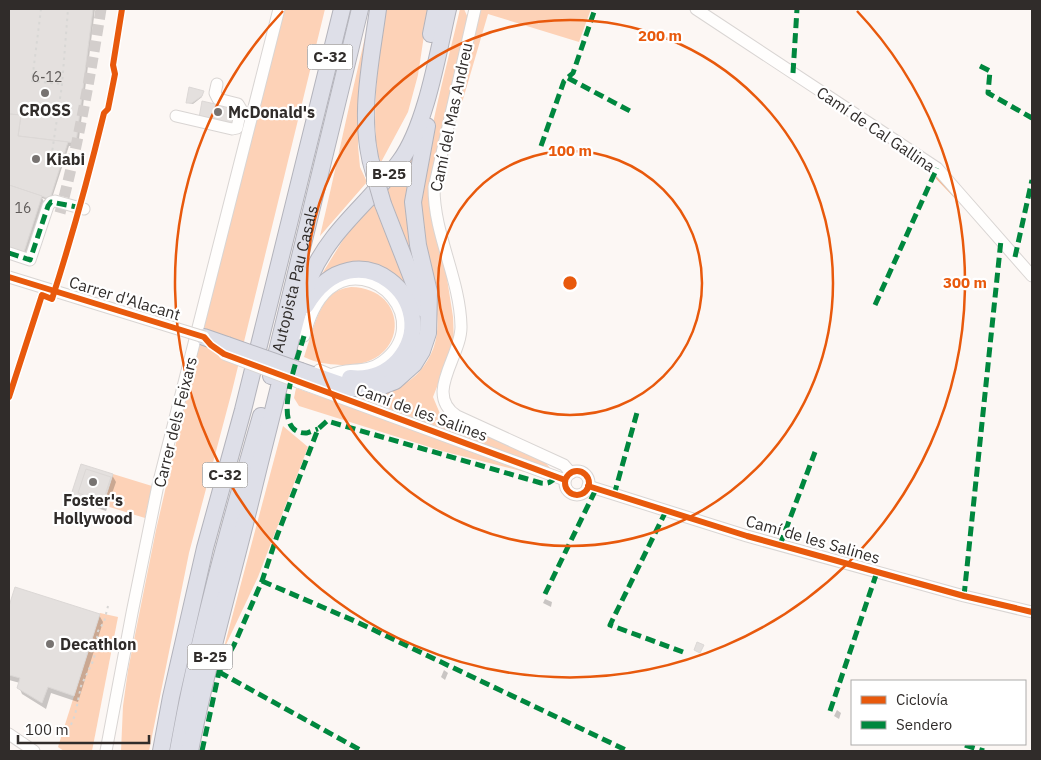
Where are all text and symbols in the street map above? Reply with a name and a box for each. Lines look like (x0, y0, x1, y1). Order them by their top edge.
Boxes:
text: 200 m (638, 26, 682, 45)
street label: Camí del Mas Andreu (425, 41, 477, 193)
road number: C-32 (308, 44, 352, 70)
house number: 6-12 (32, 68, 62, 86)
street label: Camí de Cal Gallina (813, 82, 939, 176)
marker: CROSS (39, 87, 51, 99)
place label: CROSS (19, 100, 71, 120)
place label: McDonald's (228, 102, 315, 122)
marker: McDonald's (212, 106, 224, 118)
text: 100 m (548, 141, 592, 160)
place label: Kiabi (46, 149, 85, 169)
marker: Kiabi (30, 153, 42, 165)
road number: B-25 (366, 162, 412, 186)
house number: 16 (15, 199, 31, 217)
street label: Autopista Pau Casals (267, 203, 322, 354)
street label: Carrer d'Alacant (67, 272, 183, 324)
text: 300 m (943, 273, 987, 292)
centre of rings (561, 274, 579, 292)
street label: Carrer dels Feixars (149, 354, 201, 490)
street label: Camí de les Salines (353, 379, 491, 445)
road number: C-32 (202, 462, 248, 488)
marker: Foster's Hollywood (87, 476, 99, 488)
place label: Foster's Hollywood (53, 490, 133, 528)
street label: Camí de les Salines (744, 510, 882, 568)
place label: Decathlon (60, 634, 137, 654)
marker: Decathlon (44, 638, 56, 650)
road number: B-25 (188, 644, 232, 670)
legend (851, 680, 1026, 745)
text: Ciclovía (896, 690, 948, 709)
scale bar (18, 712, 149, 744)
text: Sendero (896, 715, 952, 734)
text: 100 m (25, 720, 69, 739)

